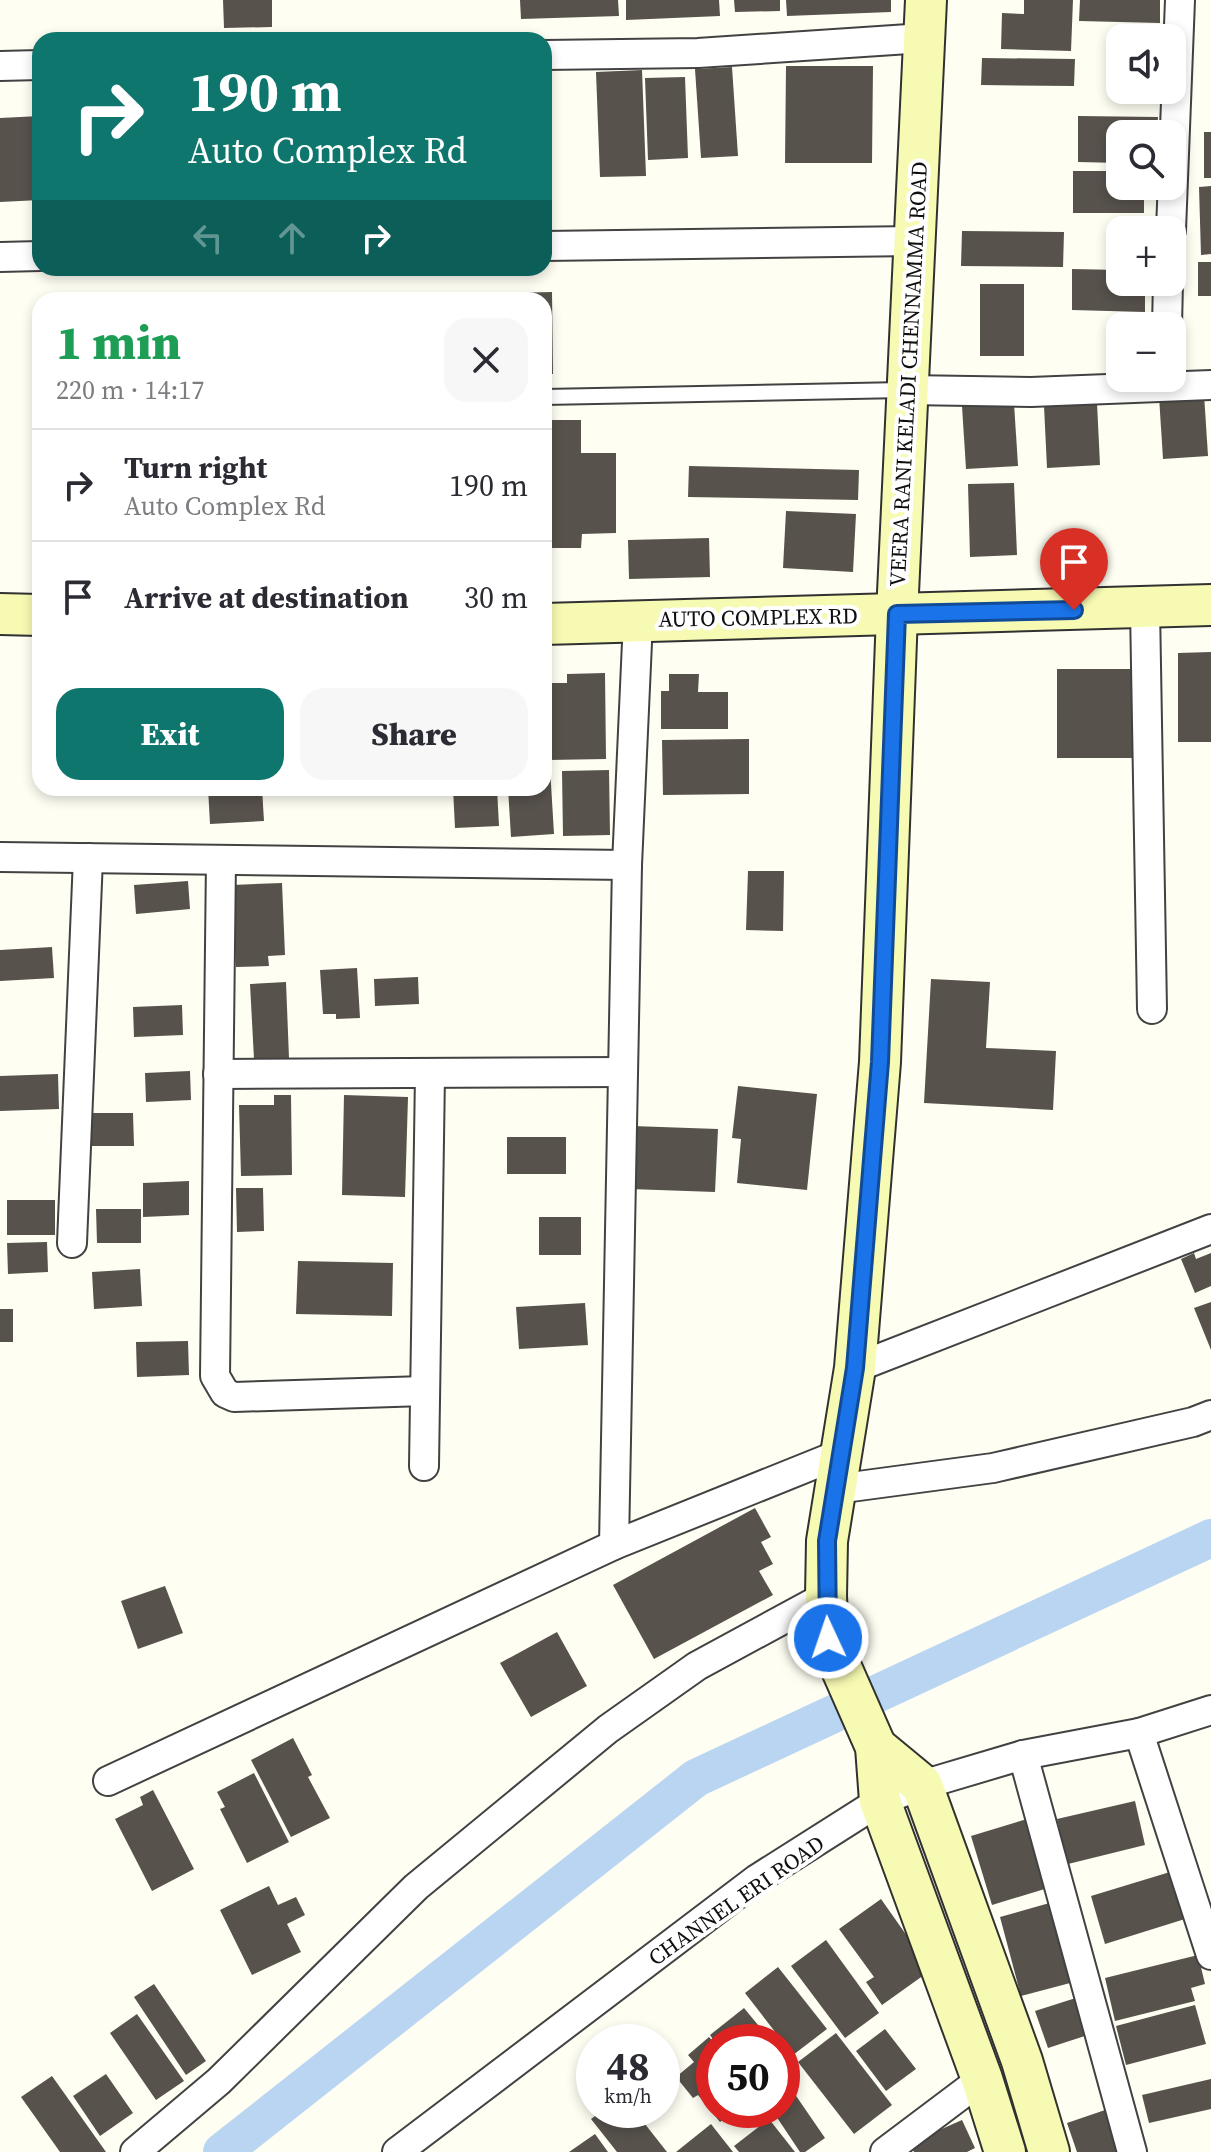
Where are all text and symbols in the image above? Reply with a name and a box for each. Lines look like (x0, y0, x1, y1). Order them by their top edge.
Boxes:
map controls (1106, 24, 1186, 392)
button: sound (1106, 24, 1186, 104)
text: 190 m (188, 53, 342, 130)
icon: right (56, 64, 160, 168)
button: search (1106, 120, 1186, 200)
text: Auto Complex Rd (188, 126, 467, 175)
street label: VEERA RANI KELADI CHENNAMMA ROAD (882, 161, 934, 587)
icon: left (186, 216, 230, 260)
icon: ahead (270, 216, 314, 260)
icon: right (354, 216, 398, 260)
button: + (1106, 216, 1186, 296)
text: 1 min (56, 309, 181, 375)
button: − (1106, 312, 1186, 392)
button: close (444, 318, 528, 402)
text: 220 m · 14:17 (56, 372, 204, 408)
text: Turn right (124, 447, 267, 488)
icon: right (56, 463, 100, 507)
text: 190 m (449, 465, 528, 506)
text: Auto Complex Rd (124, 488, 325, 524)
pin (1040, 528, 1108, 610)
icon: arrive (1052, 540, 1096, 584)
icon: arrive (56, 575, 100, 619)
text: Arrive at destination (124, 577, 409, 618)
text: 30 m (464, 577, 528, 618)
street label: AUTO COMPLEX RD (658, 600, 858, 634)
button: Exit (56, 688, 284, 780)
button: Share (300, 688, 528, 780)
position arrow (786, 1596, 870, 1680)
street label: CHANNEL ERI ROAD (642, 1828, 830, 1972)
speed limit sign: 50 (696, 2024, 800, 2128)
text: 48 (606, 2039, 650, 2093)
text: km/h (604, 2082, 652, 2110)

